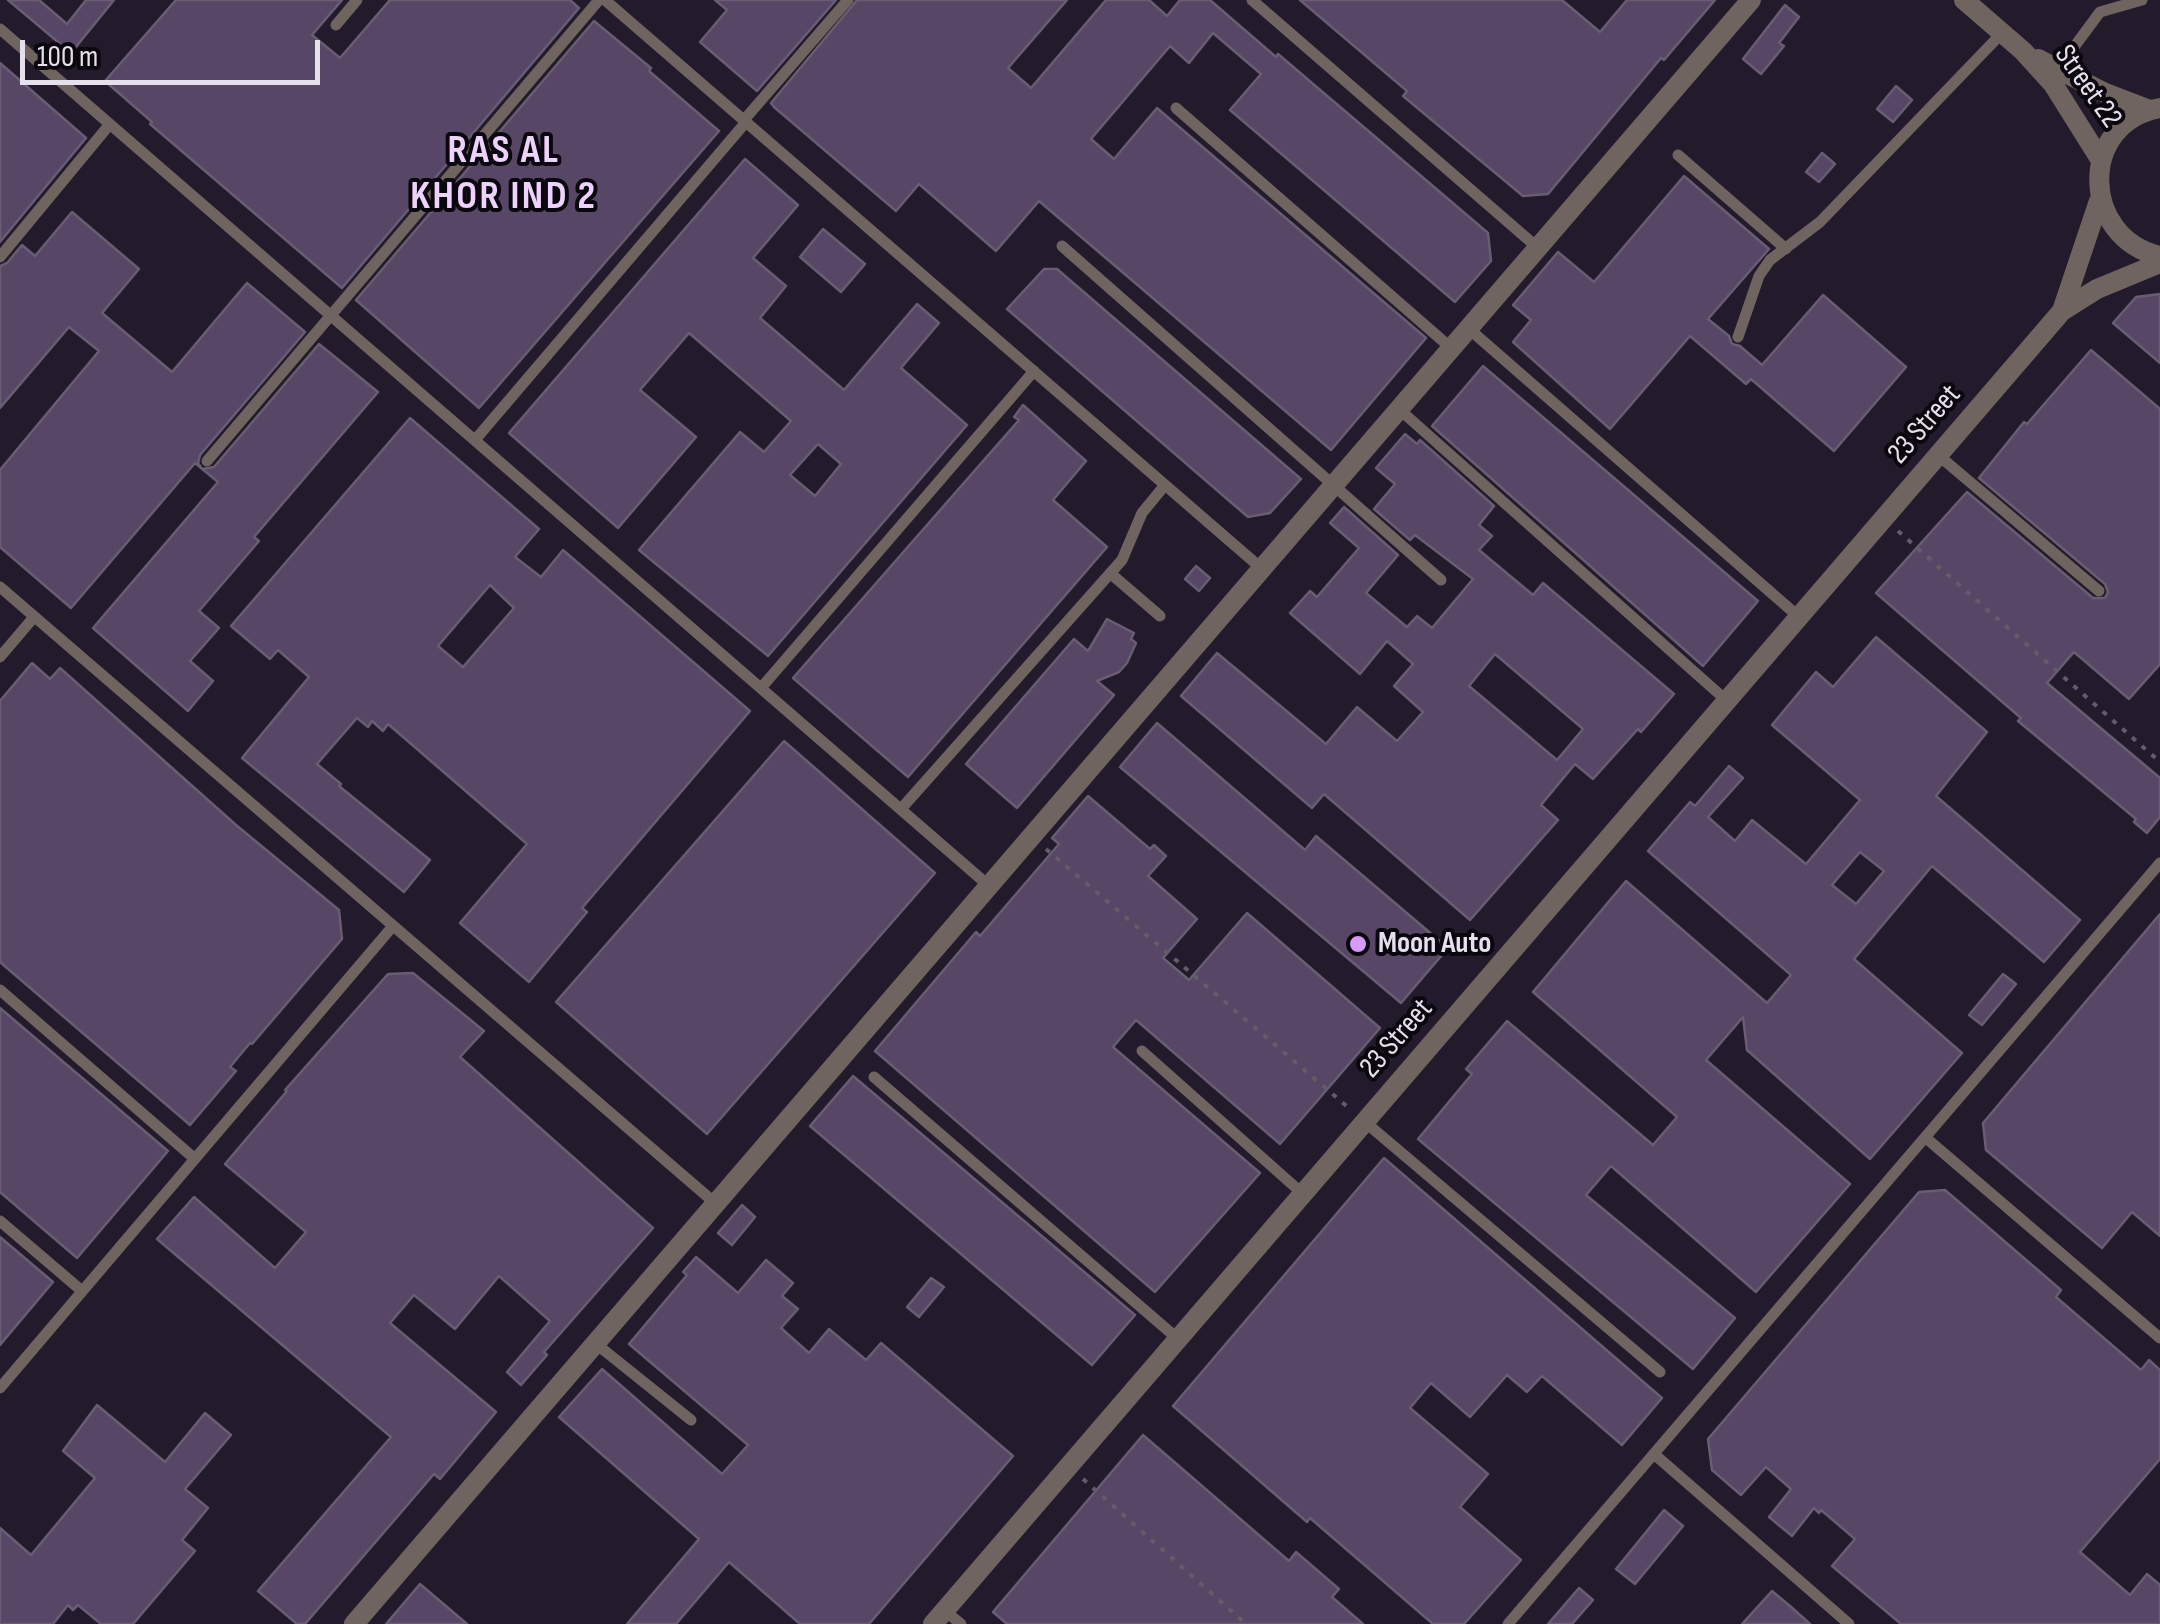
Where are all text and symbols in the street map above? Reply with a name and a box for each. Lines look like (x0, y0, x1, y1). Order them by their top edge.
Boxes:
scale bar (25, 20, 325, 82)
text: 100 m (37, 39, 98, 75)
street label: Street 22 (2046, 39, 2128, 135)
district label: RAS AL KHOR IND 2 (410, 128, 598, 222)
street label: 23 Street (1881, 378, 1969, 472)
place label: Moon Auto (1378, 926, 1491, 962)
marker: Moon Auto (1347, 933, 1369, 955)
street label: 23 Street (1353, 992, 1441, 1086)

